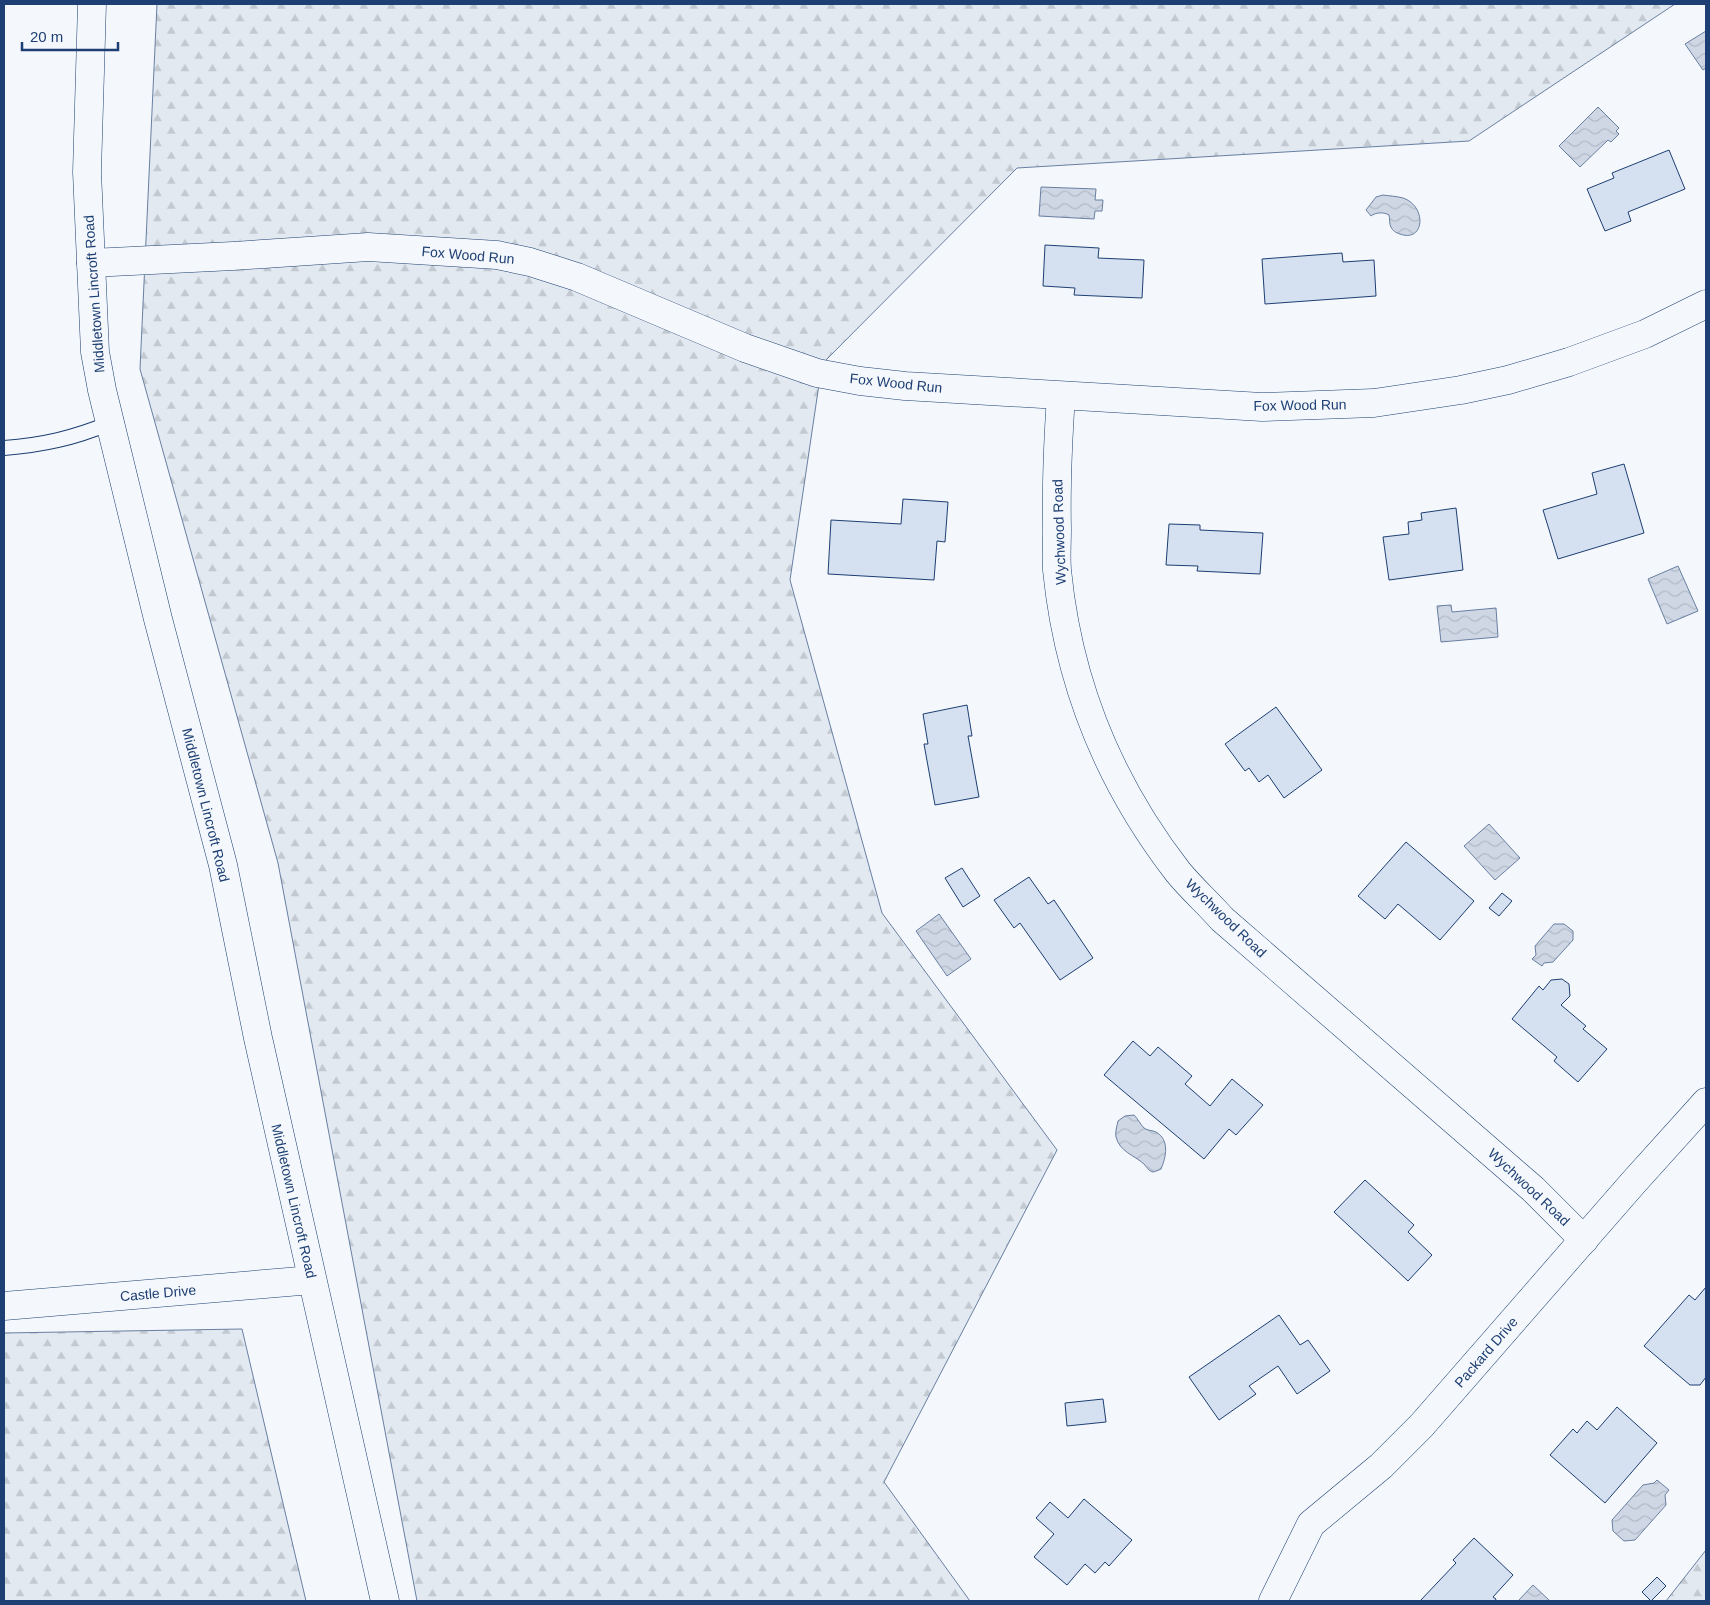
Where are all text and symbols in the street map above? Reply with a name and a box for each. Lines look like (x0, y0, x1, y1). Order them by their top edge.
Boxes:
scale bar (22, 20, 119, 52)
text: 20 m (30, 28, 63, 45)
street label: Middletown Lincroft Road (81, 215, 107, 373)
street label: Fox Wood Run (421, 243, 515, 267)
street label: Fox Wood Run (849, 370, 943, 396)
street label: Fox Wood Run (1253, 396, 1347, 414)
street label: Wychwood Road (1049, 479, 1069, 585)
street label: Middletown Lincroft Road (179, 726, 233, 884)
street label: Wychwood Road (1182, 876, 1270, 960)
street label: Middletown Lincroft Road (268, 1122, 320, 1280)
street label: Wychwood Road (1485, 1145, 1573, 1229)
street label: Castle Drive (119, 1282, 197, 1304)
street label: Packard Drive (1451, 1313, 1521, 1390)

